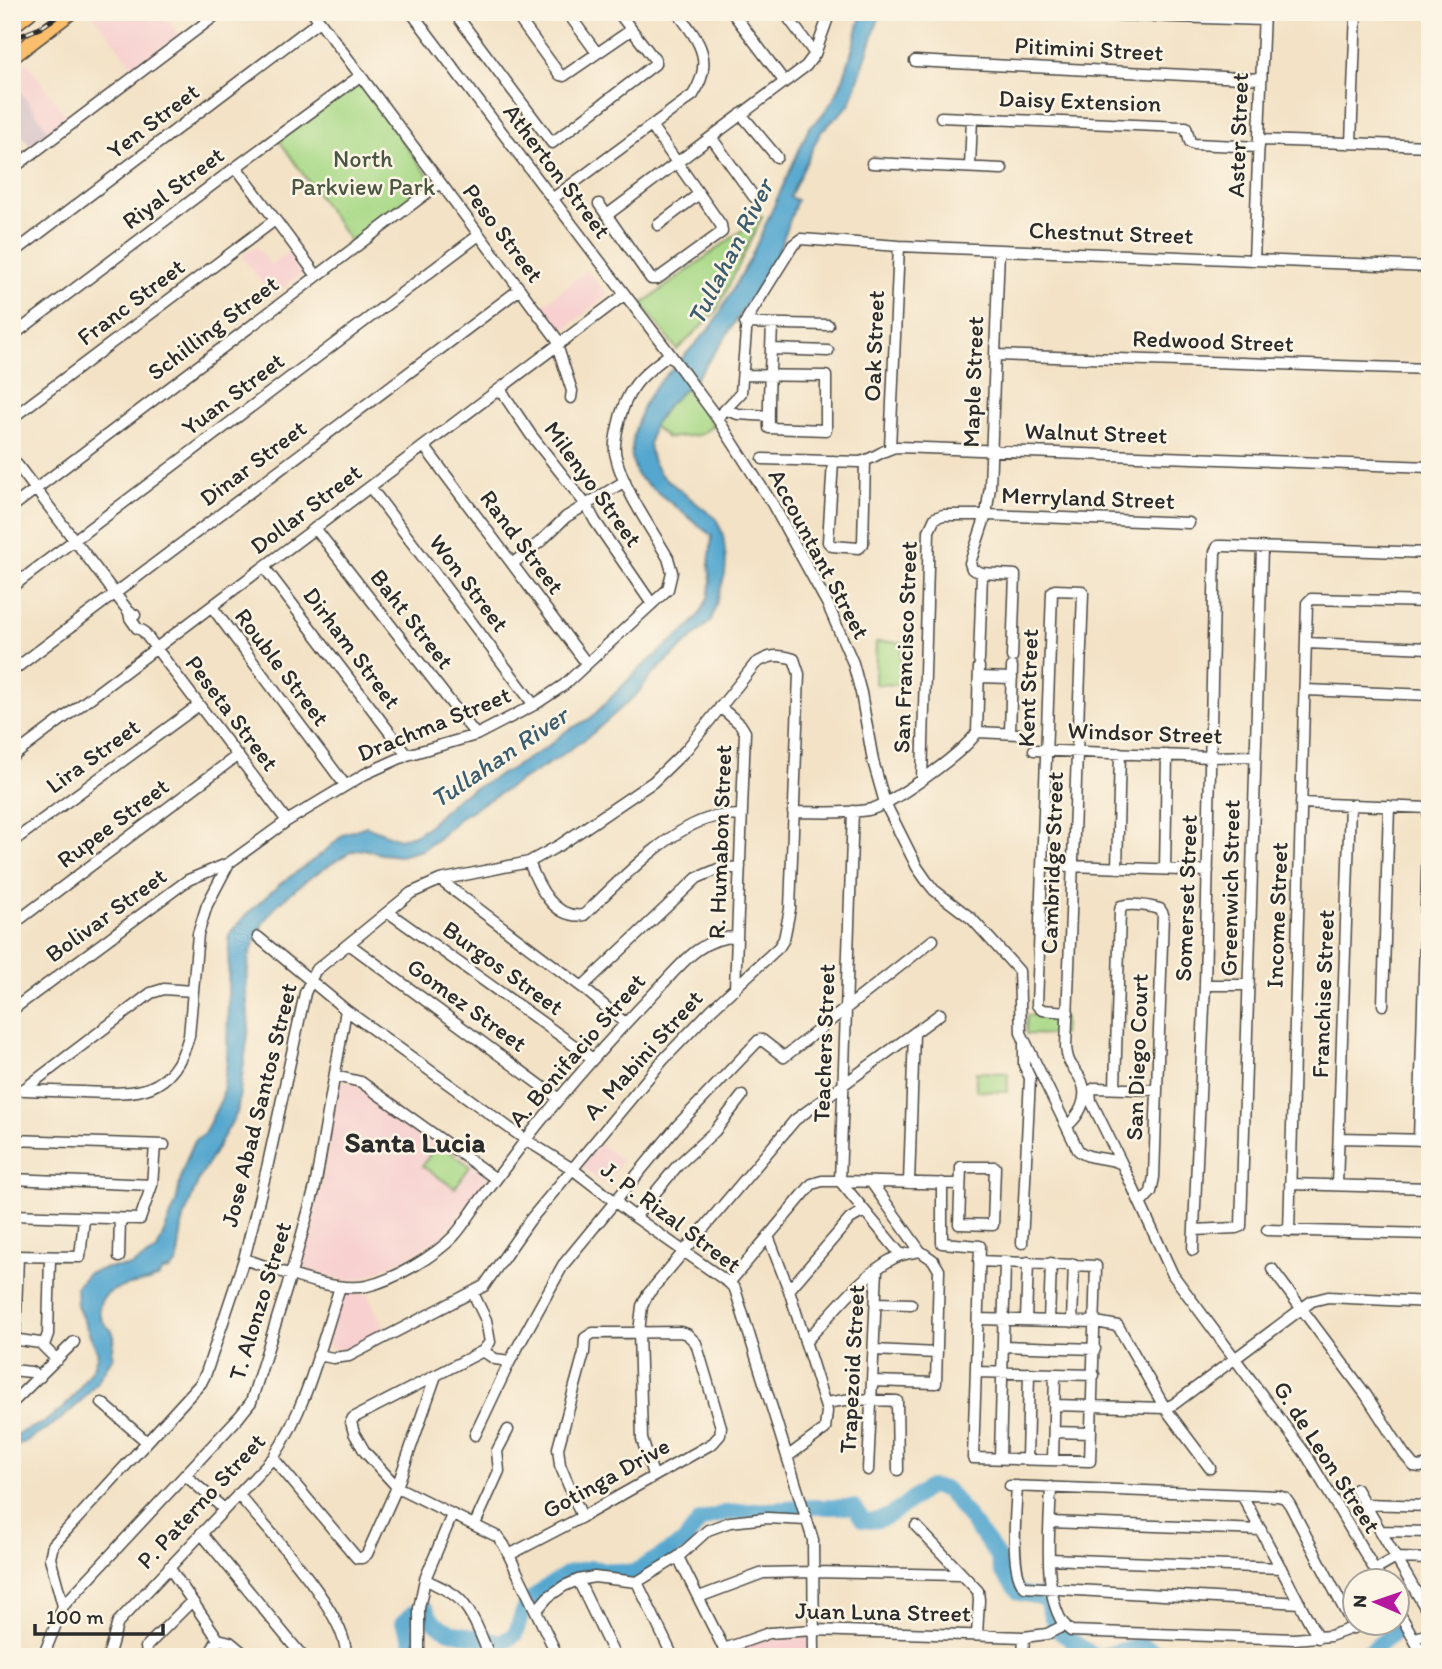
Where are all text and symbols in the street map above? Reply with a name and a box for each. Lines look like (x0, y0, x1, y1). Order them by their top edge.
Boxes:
street label: Pitimini Street (1014, 30, 1164, 67)
street label: Aster Street (1221, 72, 1254, 198)
street label: Yen Street (101, 77, 205, 165)
street label: Daisy Extension (998, 83, 1162, 118)
street label: Atherton Street (497, 98, 617, 244)
street label: Riyal Street (116, 140, 229, 235)
park label: North Parkview Park (291, 144, 436, 201)
water label: Tullahan River (680, 171, 782, 330)
street label: Peso Street (457, 177, 550, 288)
street label: Chestnut Street (1028, 215, 1194, 250)
street label: Franc Street (71, 252, 190, 351)
street label: Schilling Street (141, 269, 284, 386)
street label: Oak Street (857, 290, 890, 402)
street label: Maple Street (956, 316, 989, 448)
street label: Redwood Street (1132, 323, 1294, 358)
street label: Yuan Street (176, 346, 290, 442)
street label: Dinar Street (194, 413, 312, 512)
street label: Milenyo Street (538, 415, 649, 552)
street label: Walnut Street (1024, 416, 1168, 449)
street label: Dollar Street (244, 457, 367, 560)
street label: Accountant Street (762, 464, 877, 644)
street label: Merryland Street (1001, 480, 1175, 515)
street label: Rand Street (474, 484, 571, 599)
street label: Won Street (423, 528, 516, 637)
street label: San Francisco Street (886, 540, 923, 754)
street label: Baht Street (364, 563, 461, 675)
street label: Dirham Street (297, 581, 408, 714)
street label: Rouble Street (229, 602, 336, 731)
street label: Kent Street (1011, 628, 1044, 748)
street label: Peseta Street (180, 649, 285, 776)
street label: Drachma Street (353, 680, 515, 768)
water label: Tullahan River (424, 698, 576, 815)
street label: Lira Street (40, 712, 145, 799)
street label: Windsor Street (1067, 715, 1223, 750)
street label: R. Humabon Street (702, 744, 737, 940)
street label: Rupee Street (51, 771, 174, 874)
street label: Cambridge Street (1034, 771, 1069, 955)
street label: Greenwich Street (1213, 799, 1246, 977)
street label: Somerset Street (1168, 814, 1203, 982)
street label: Income Street (1259, 841, 1294, 989)
street label: Bolivar Street (39, 861, 172, 968)
street label: Franchise Street (1305, 909, 1340, 1079)
street label: Burgos Street (437, 914, 569, 1021)
street label: Gomez Street (402, 951, 533, 1058)
street label: Teachers Street (806, 963, 841, 1123)
street label: A. Bonifacio Street (502, 967, 651, 1132)
street label: San Diego Court (1119, 973, 1154, 1141)
street label: Jose Abad Santos Street (214, 980, 303, 1230)
street label: A. Mabini Street (577, 984, 709, 1126)
district label: Santa Lucia (345, 1125, 485, 1159)
street label: J. P. Rizal Street (595, 1154, 747, 1279)
street label: T. Alonzo Street (222, 1218, 297, 1384)
street label: Trapezoid Street (833, 1284, 870, 1454)
street label: G. de Leon Street (1267, 1375, 1387, 1538)
street label: P. Paterno Street (130, 1427, 271, 1575)
street label: Gotinga Drive (537, 1431, 674, 1524)
north arrow (1340, 1568, 1410, 1638)
scale bar (35, 1592, 163, 1636)
street label: Juan Luna Street (795, 1595, 971, 1628)
text: N (1348, 1595, 1371, 1608)
text: 100 m (46, 1604, 104, 1629)

